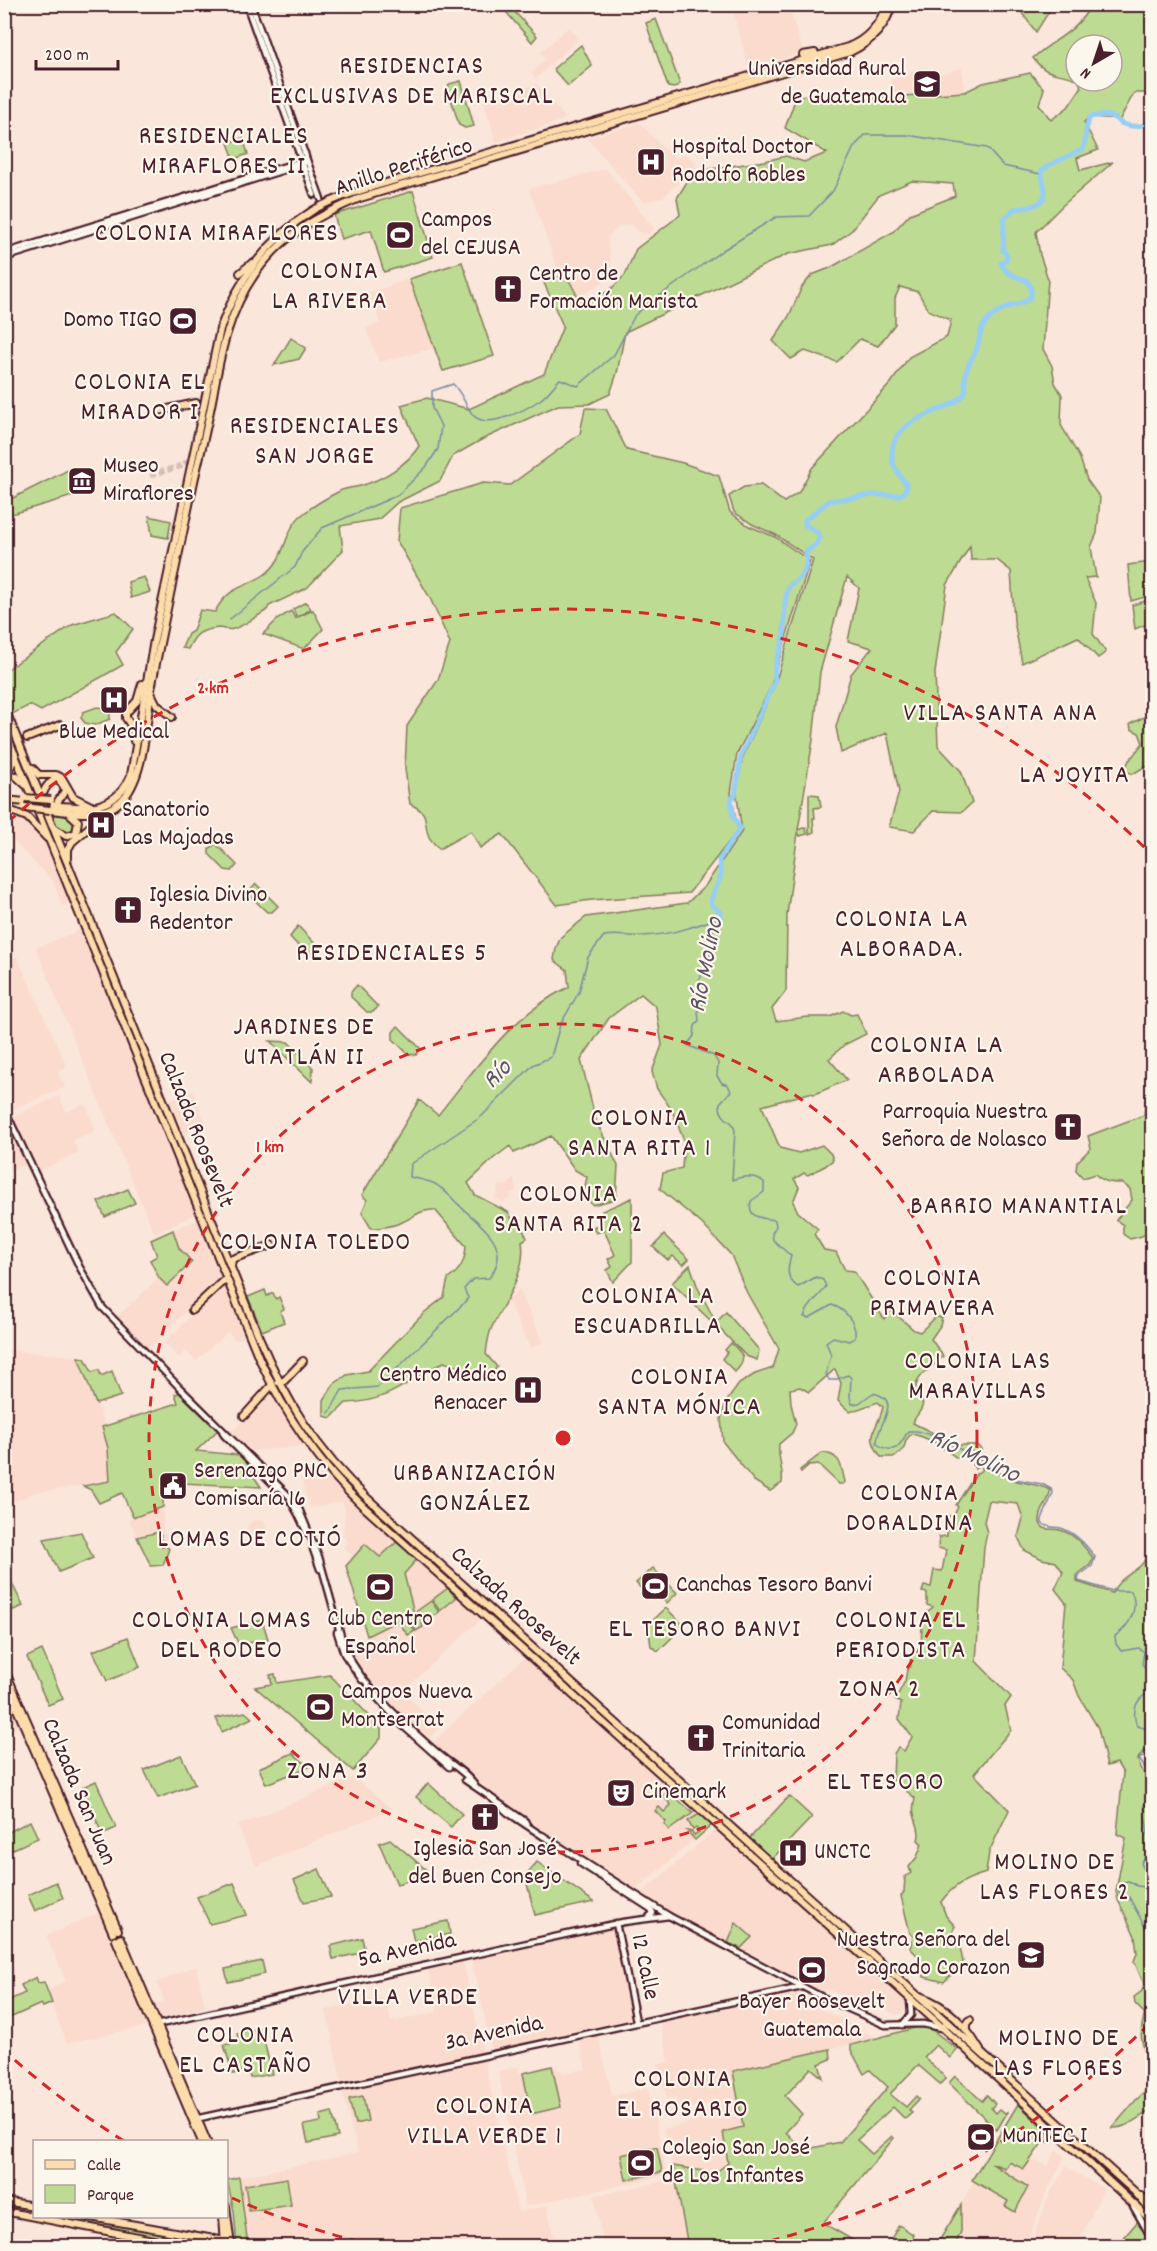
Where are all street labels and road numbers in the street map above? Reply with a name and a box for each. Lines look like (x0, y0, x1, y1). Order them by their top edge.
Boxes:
street label: Anillo Periférico (331, 130, 477, 206)
street label: Calzada Roosevelt (148, 1047, 242, 1213)
street label: Calzada Roosevelt (442, 1539, 588, 1675)
street label: Calzada San Juan (32, 1713, 124, 1871)
street label: 5a Avenida (355, 1924, 460, 1978)
street label: 12 Calle (620, 1931, 668, 2003)
street label: 3a Avenida (442, 2007, 547, 2061)

